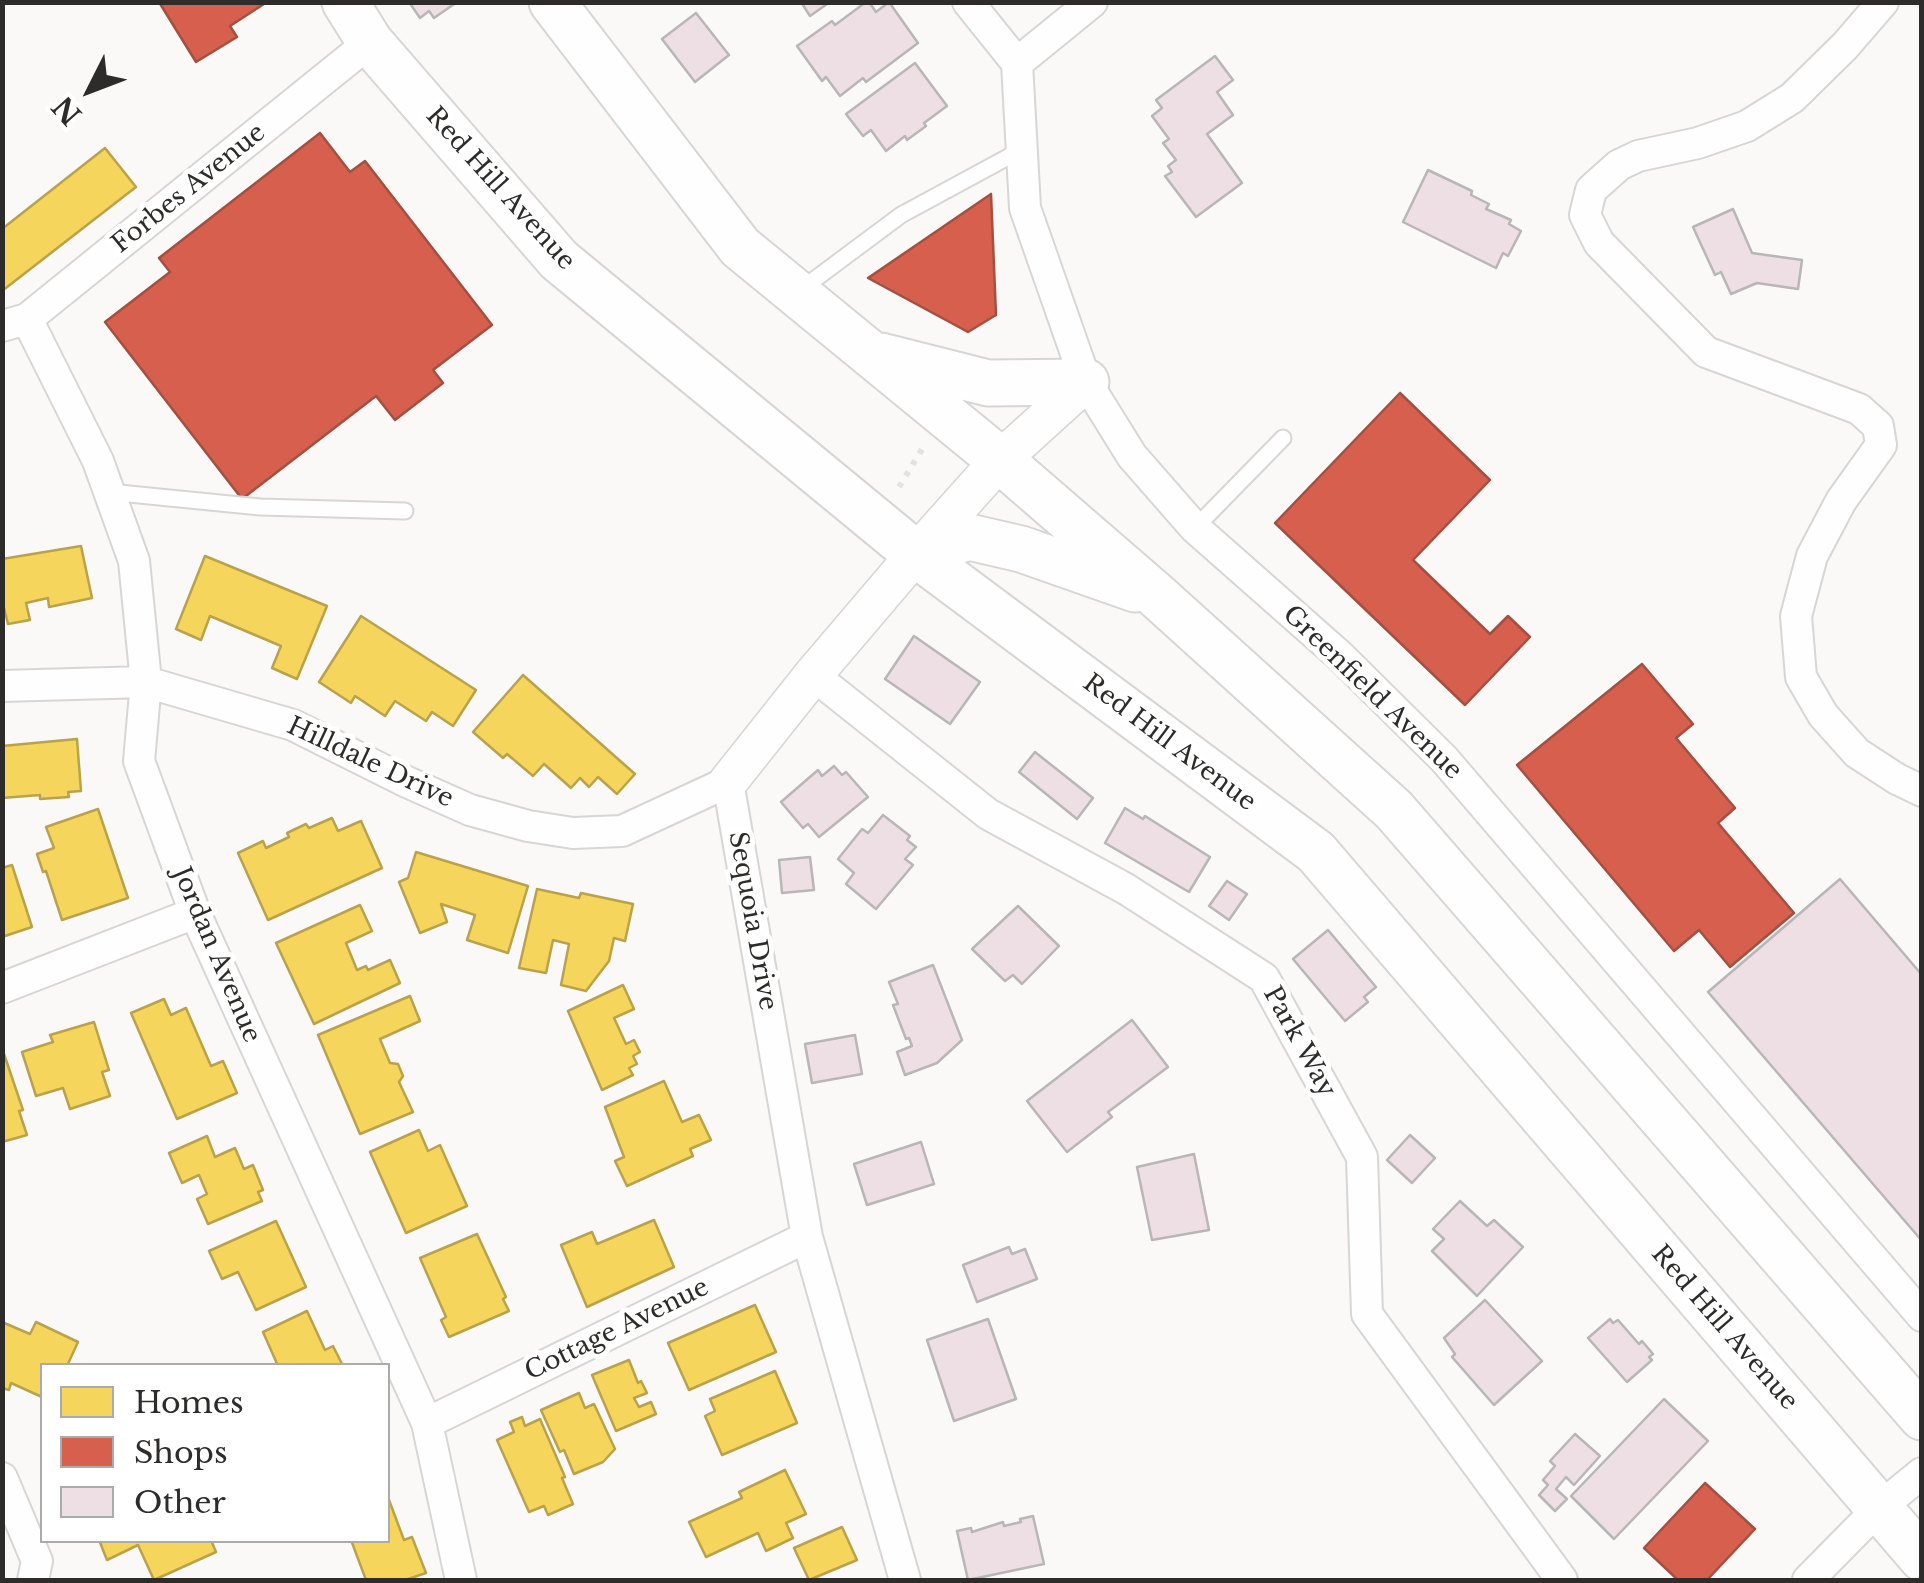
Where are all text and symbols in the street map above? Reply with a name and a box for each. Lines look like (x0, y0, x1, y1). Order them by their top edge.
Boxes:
north arrow (40, 40, 140, 140)
text: N (46, 89, 89, 132)
street label: Red Hill Avenue (419, 102, 581, 276)
street label: Forbes Avenue (106, 118, 272, 260)
street label: Greenfield Avenue (1276, 600, 1468, 786)
street label: Red Hill Avenue (1077, 668, 1261, 818)
street label: Hilldale Drive (282, 711, 458, 815)
street label: Sequoia Drive (722, 829, 782, 1013)
street label: Jordan Avenue (166, 863, 266, 1047)
street label: Park Way (1256, 981, 1342, 1103)
street label: Red Hill Avenue (1644, 1240, 1804, 1416)
street label: Cottage Avenue (520, 1273, 714, 1387)
legend (40, 1363, 390, 1543)
text: Homes (134, 1384, 244, 1421)
text: Shops (134, 1434, 228, 1471)
text: Other (134, 1484, 226, 1521)

